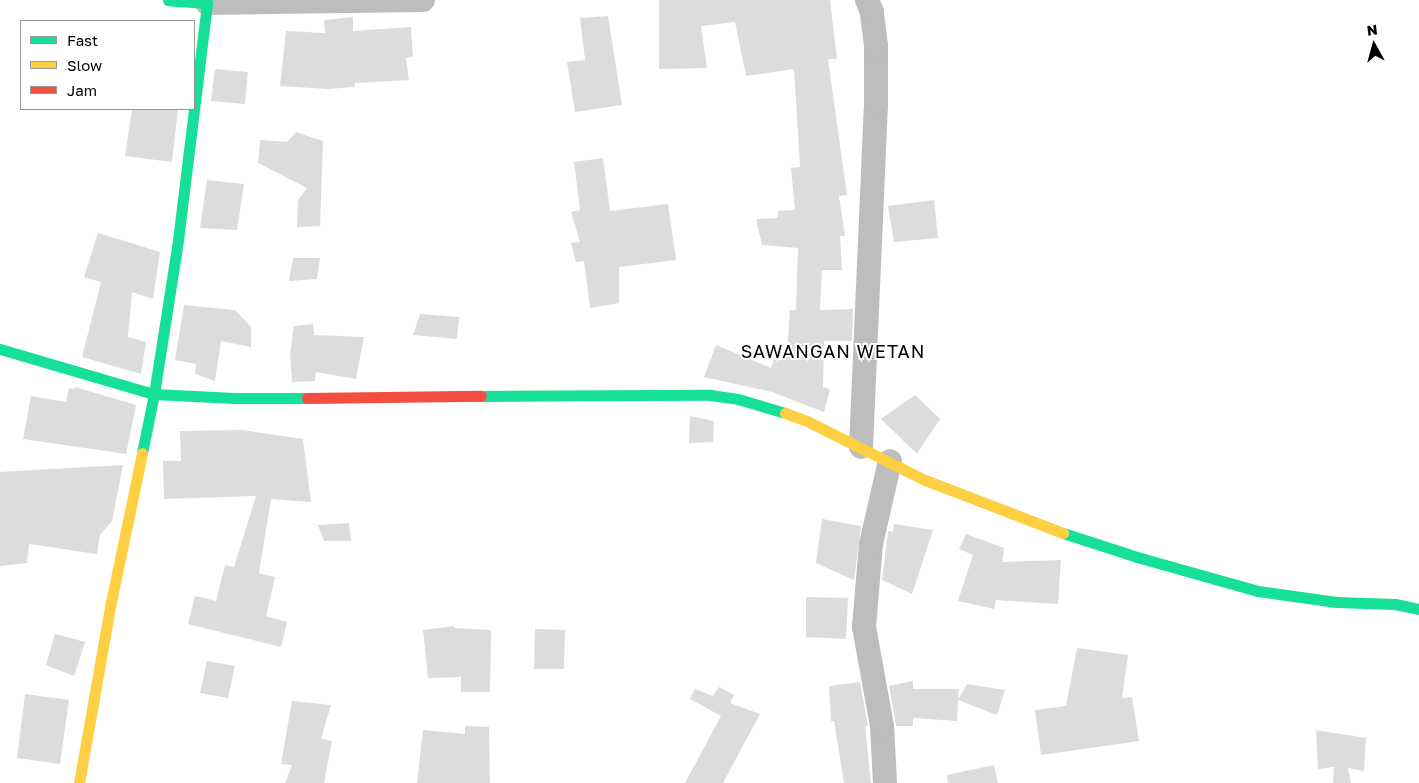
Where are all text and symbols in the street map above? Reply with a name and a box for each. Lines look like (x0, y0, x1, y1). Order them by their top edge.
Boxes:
legend (20, 20, 195, 110)
north arrow (1349, 20, 1399, 70)
text: N (1366, 21, 1378, 39)
text: Fast (67, 31, 98, 49)
text: Slow (67, 56, 102, 74)
text: Jam (67, 81, 97, 99)
district label: SAWANGAN WETAN (739, 340, 927, 362)

